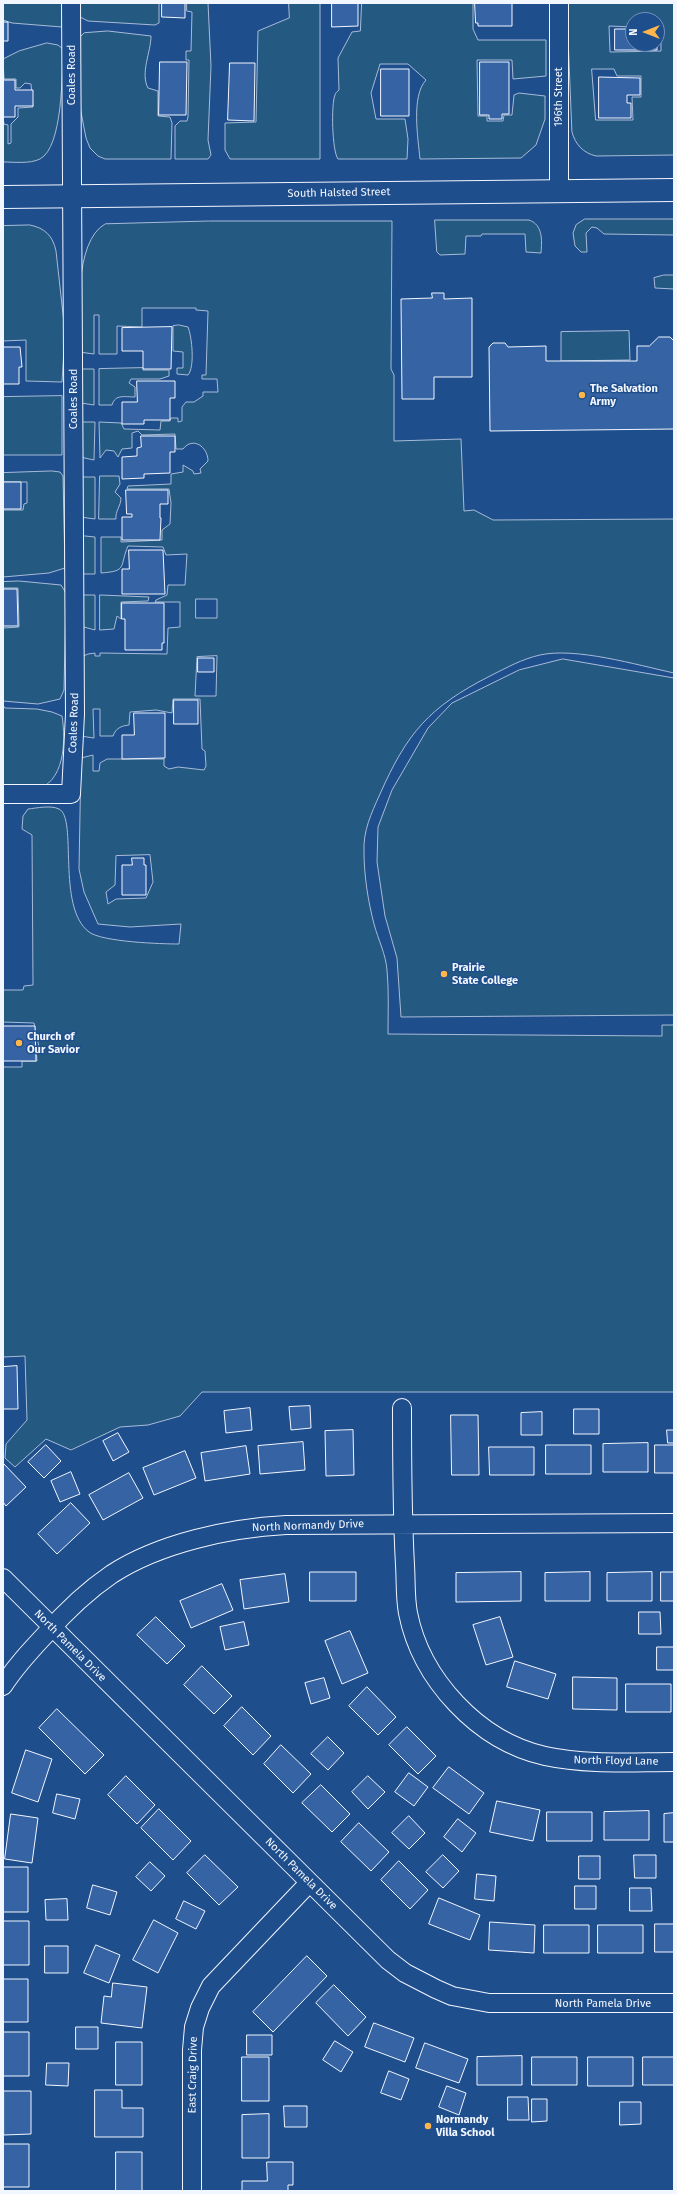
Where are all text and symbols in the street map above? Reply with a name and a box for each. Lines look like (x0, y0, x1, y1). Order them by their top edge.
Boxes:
north arrow (625, 12, 665, 52)
text: N (627, 28, 640, 36)
street label: Coales Road (65, 45, 79, 105)
street label: 196th Street (552, 67, 566, 127)
street label: South Halsted Street (287, 186, 391, 200)
street label: Coales Road (67, 369, 81, 429)
place label: The Salvation Army (590, 382, 658, 408)
marker: The Salvation Army (577, 390, 587, 400)
street label: Coales Road (66, 692, 82, 754)
place label: Prairie State College (452, 961, 518, 987)
marker: Prairie State College (439, 969, 449, 979)
place label: Church of Our Savior (27, 1030, 80, 1056)
marker: Church of Our Savior (14, 1038, 24, 1048)
street label: North Normandy Drive (252, 1517, 364, 1535)
street label: North Pamela Drive (31, 1607, 109, 1685)
street label: North Floyd Lane (573, 1754, 659, 1768)
street label: North Pamela Drive (262, 1835, 340, 1913)
street label: North Pamela Drive (555, 1997, 651, 2011)
street label: East Craig Drive (186, 2036, 200, 2114)
place label: Normandy Villa School (436, 2113, 495, 2139)
marker: Normandy Villa School (423, 2121, 433, 2131)

